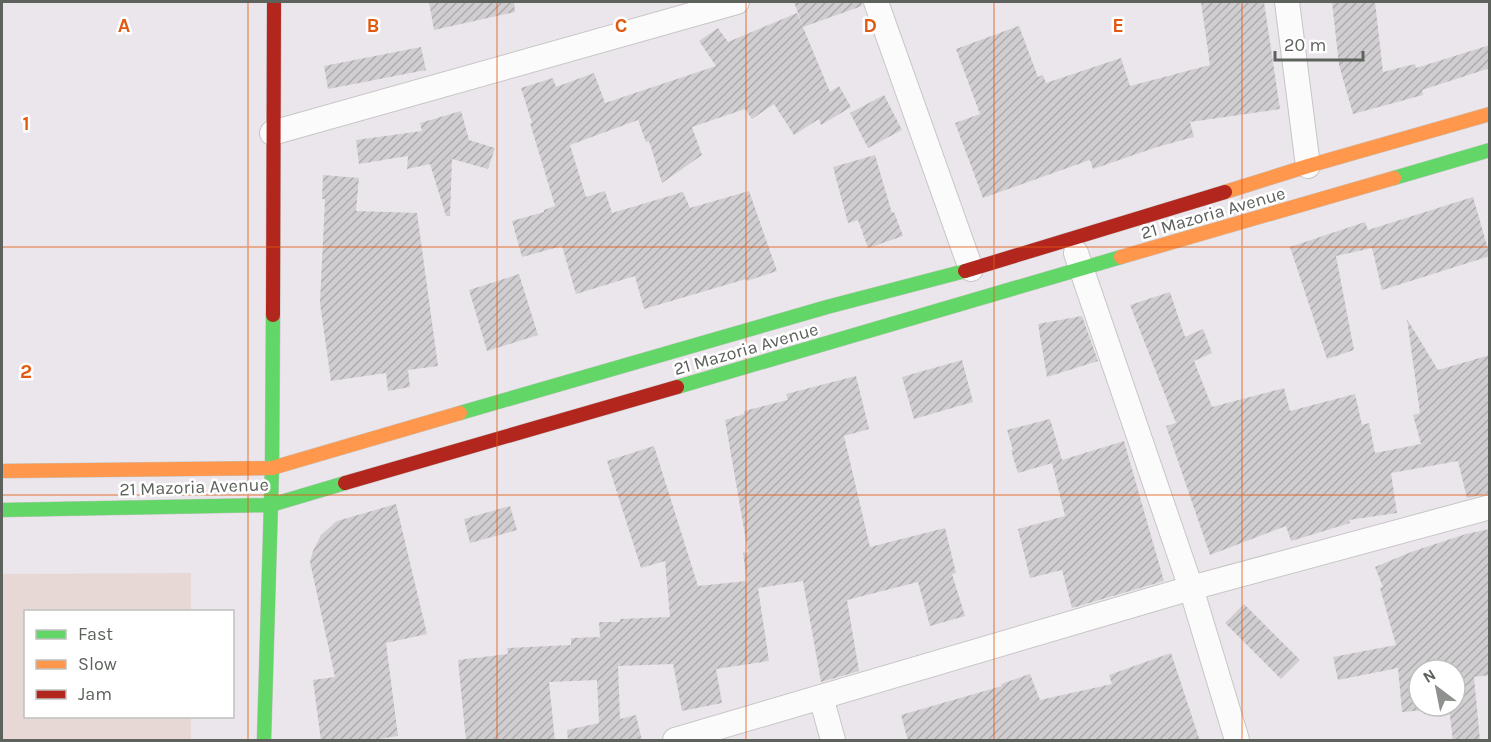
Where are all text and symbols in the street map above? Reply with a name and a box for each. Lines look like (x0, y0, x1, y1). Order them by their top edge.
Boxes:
text: A (118, 14, 131, 37)
text: B (367, 14, 379, 37)
text: C (615, 14, 627, 37)
text: D (863, 14, 877, 37)
text: E (1112, 14, 1124, 37)
scale bar (1275, 24, 1364, 62)
text: 20 m (1284, 34, 1326, 56)
text: 1 (22, 112, 30, 135)
street label: 21 Mazoria Avenue (1138, 182, 1288, 244)
street label: 21 Mazoria Avenue (671, 318, 821, 380)
text: 2 (20, 360, 32, 383)
street label: 21 Mazoria Avenue (119, 473, 269, 501)
legend (24, 610, 234, 718)
text: Fast (78, 623, 113, 645)
text: Slow (78, 653, 117, 675)
north arrow (1407, 658, 1467, 718)
text: N (1419, 665, 1439, 687)
text: Jam (78, 683, 112, 705)

